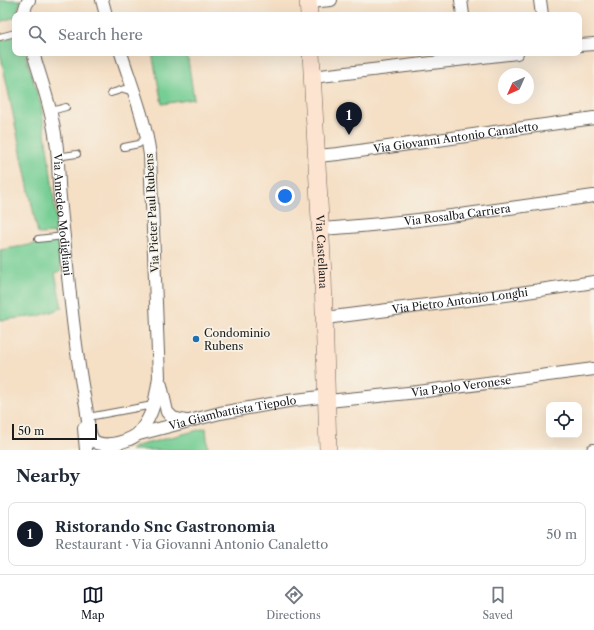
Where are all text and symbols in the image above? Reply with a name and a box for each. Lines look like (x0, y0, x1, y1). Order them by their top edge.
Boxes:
search box (12, 12, 582, 56)
icon: search (26, 23, 48, 45)
text: Search here (58, 25, 143, 44)
north arrow (498, 68, 534, 104)
pin: 1 (336, 102, 362, 135)
street label: Via Giovanni Antonio Canaletto (371, 119, 539, 156)
street label: Via Amedeo Modigliani (50, 152, 75, 277)
street label: Via Pieter Paul Rubens (142, 153, 162, 274)
your location (275, 186, 295, 206)
street label: Via Rosalba Carriera (402, 201, 512, 229)
street label: Via Castellana (313, 213, 330, 289)
street label: Via Pietro Antonio Longhi (390, 285, 529, 317)
place label: Condominio Rubens (204, 326, 270, 353)
marker: Condominio Rubens (191, 334, 201, 344)
street label: Via Paolo Veronese (410, 373, 512, 400)
street label: Via Giambattista Tiepolo (166, 393, 297, 433)
map controls (546, 402, 582, 438)
button: locate (546, 402, 582, 438)
scale bar (12, 422, 97, 441)
text: 50 m (18, 424, 44, 438)
text: Nearby (16, 466, 80, 486)
text: Ristorando Snc Gastronomia (55, 517, 275, 536)
text: 1 (27, 526, 33, 542)
text: 50 m (546, 526, 577, 542)
text: Restaurant · Via Giovanni Antonio Canaletto (55, 536, 328, 552)
tab: Map (81, 584, 105, 622)
tab: Directions (266, 584, 321, 622)
tab: Saved (483, 584, 513, 622)

